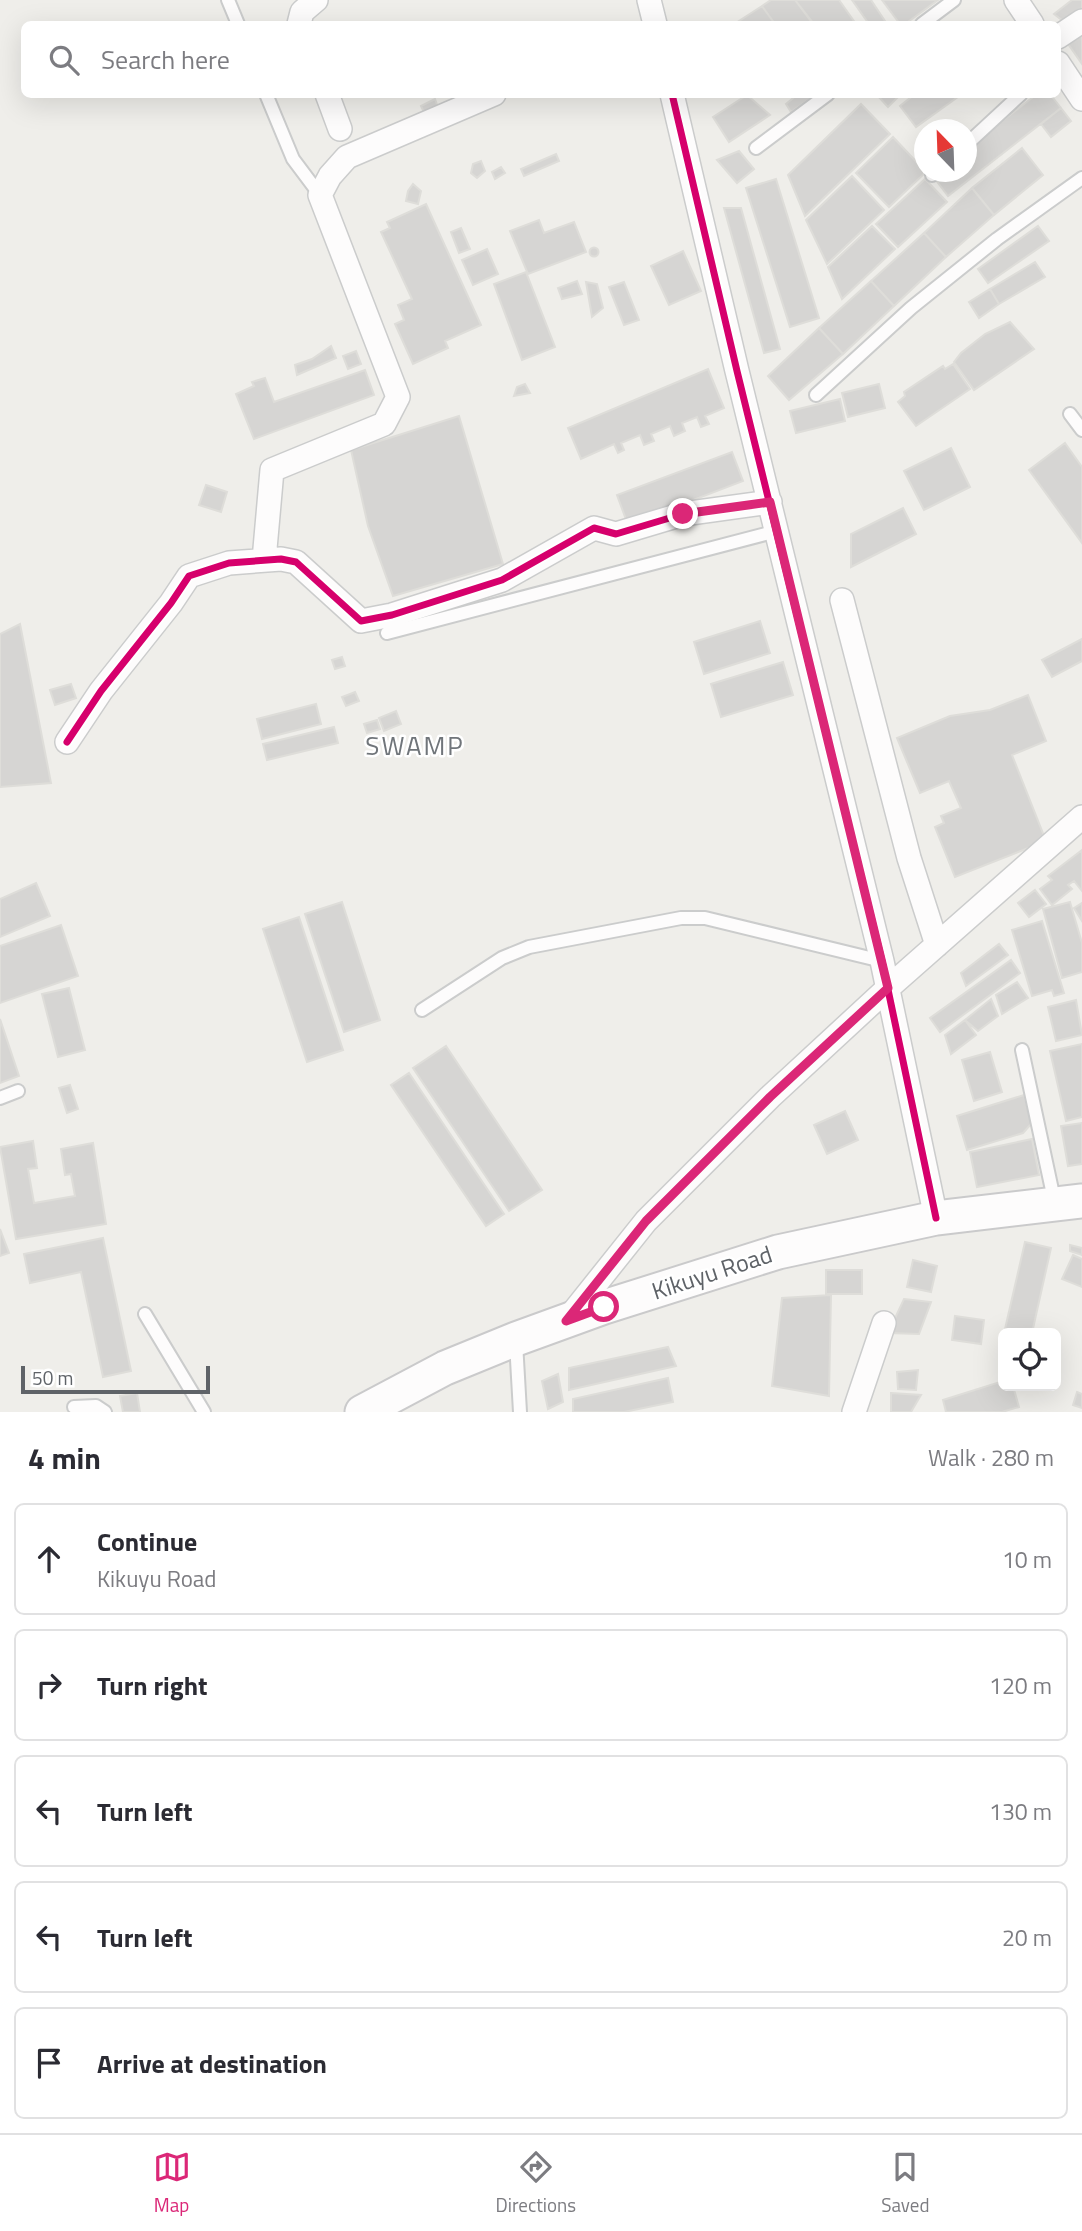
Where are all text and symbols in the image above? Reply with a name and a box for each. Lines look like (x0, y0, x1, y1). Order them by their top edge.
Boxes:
search box (21, 21, 1061, 98)
text: Search here (101, 40, 230, 79)
icon: search (45, 41, 83, 79)
north arrow (914, 119, 977, 182)
route end (667, 498, 698, 529)
district label: SWAMP (365, 726, 465, 765)
street label: Kikuyu Road (647, 1236, 777, 1308)
route start (588, 1291, 619, 1322)
map controls (998, 1328, 1061, 1391)
button: locate (998, 1328, 1061, 1391)
scale bar (21, 1363, 210, 1395)
text: 50 m (32, 1363, 73, 1392)
text: 4 min (28, 1435, 101, 1481)
text: Walk · 280 m (928, 1440, 1054, 1475)
text: Continue (97, 1522, 197, 1561)
icon: ahead (30, 1540, 68, 1578)
text: 10 m (1002, 1542, 1052, 1577)
text: Kikuyu Road (97, 1561, 217, 1596)
icon: right (30, 1666, 68, 1704)
text: Turn right (97, 1666, 208, 1705)
text: 120 m (989, 1668, 1052, 1703)
icon: left (30, 1792, 68, 1830)
text: Turn left (97, 1792, 192, 1831)
text: 130 m (989, 1794, 1052, 1829)
icon: left (30, 1918, 68, 1956)
text: Turn left (97, 1918, 192, 1957)
text: 20 m (1002, 1920, 1052, 1955)
icon: arrive (30, 2044, 68, 2082)
text: Arrive at destination (97, 2044, 327, 2083)
tab: Map (153, 2148, 191, 2219)
tab: Directions (496, 2148, 576, 2219)
tab: Saved (881, 2148, 929, 2219)

